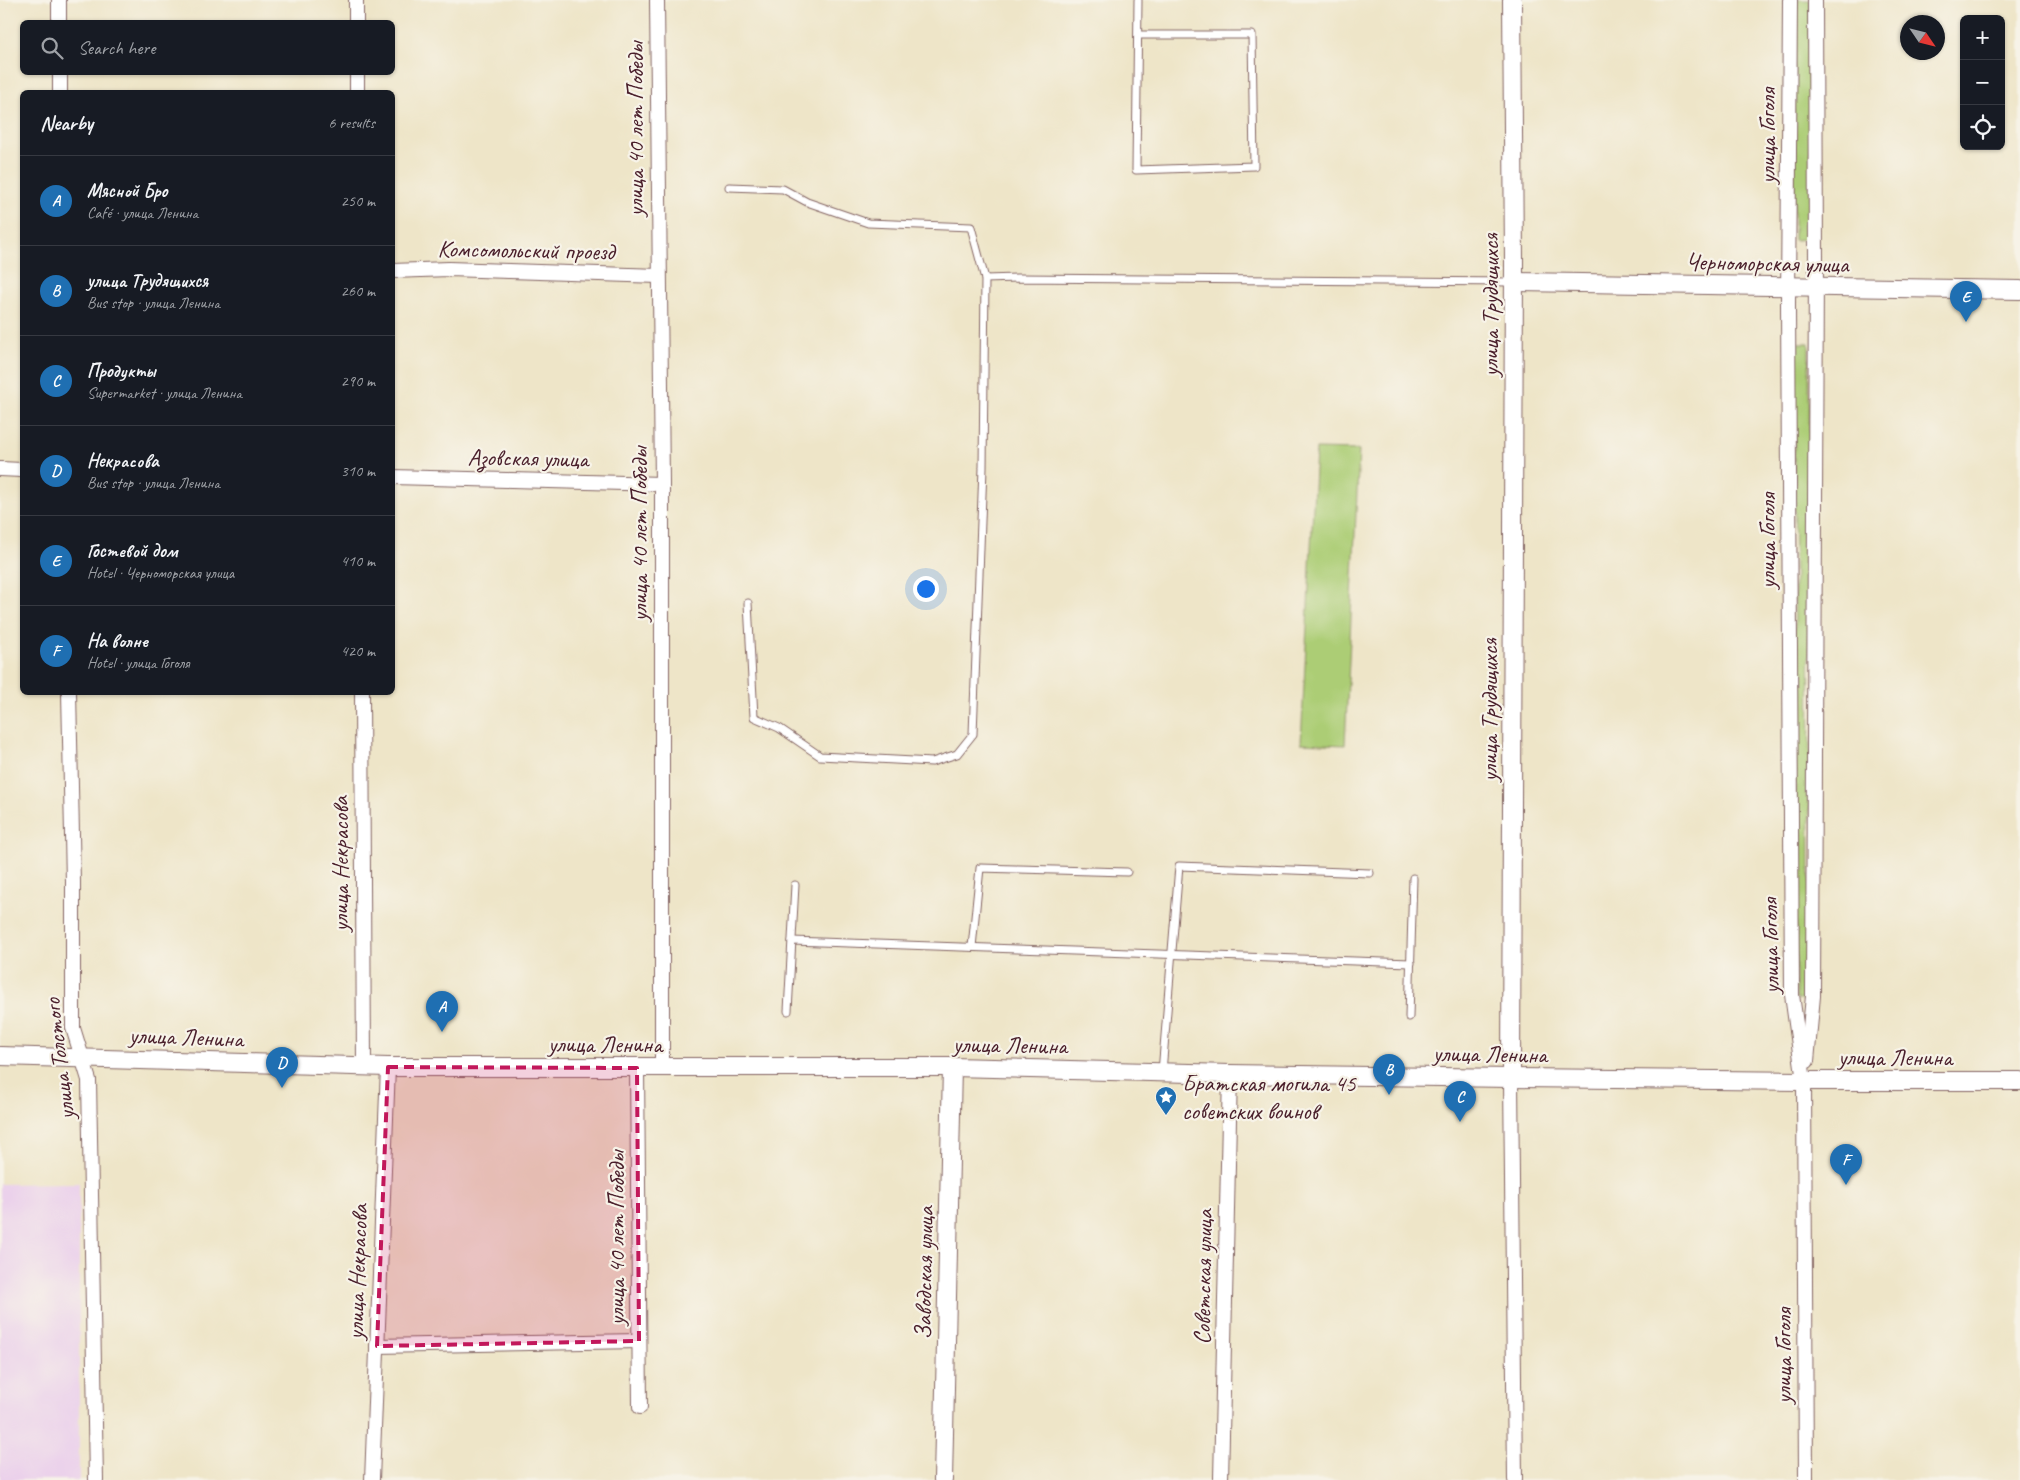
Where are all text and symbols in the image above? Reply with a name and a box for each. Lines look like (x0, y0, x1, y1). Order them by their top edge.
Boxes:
north arrow (1900, 15, 1945, 60)
map controls (1960, 15, 2005, 150)
button: + (1960, 15, 2005, 60)
search box (20, 20, 395, 75)
icon: search (38, 34, 66, 62)
text: Search here (78, 36, 155, 60)
street label: улица 40 лет Победы (620, 39, 650, 219)
button: − (1960, 60, 2005, 105)
street label: улица Гоголя (1752, 86, 1782, 186)
button: locate (1960, 105, 2005, 150)
text: Nearby (40, 110, 93, 136)
text: 6 results (328, 113, 375, 133)
text: Мясной Бро (87, 179, 167, 203)
text: A (52, 191, 60, 211)
text: 250 m (341, 191, 375, 211)
text: Café · улица Ленина (87, 203, 198, 223)
street label: улица Трудящихся (1475, 232, 1505, 379)
street label: Комсомольский проезд (437, 233, 617, 267)
street label: Черноморская улица (1685, 247, 1850, 279)
text: улица Трудящихся (87, 269, 208, 293)
text: B (52, 281, 60, 301)
text: 260 m (341, 281, 375, 301)
pin: E (1950, 281, 1982, 322)
text: Bus stop · улица Ленина (87, 293, 220, 313)
text: Продукты (87, 359, 156, 383)
text: C (52, 371, 60, 391)
text: 290 m (341, 371, 375, 391)
text: Supermarket · улица Ленина (87, 383, 242, 403)
street label: Азовская улица (467, 442, 591, 475)
street label: улица 40 лет Победы (624, 444, 654, 624)
text: Некрасова (87, 449, 159, 473)
text: D (51, 461, 61, 481)
text: 310 m (341, 461, 375, 481)
text: Bus stop · улица Ленина (87, 473, 220, 493)
street label: улица Гоголя (1752, 491, 1782, 591)
text: Гостевой дом (87, 539, 178, 563)
text: E (52, 551, 60, 571)
text: 410 m (341, 551, 375, 571)
text: Hotel · Черноморская улица (87, 563, 234, 583)
your location (913, 576, 939, 602)
text: На волне (87, 629, 148, 653)
street label: улица Трудящихся (1474, 637, 1504, 784)
text: F (52, 641, 60, 661)
text: 420 m (341, 641, 375, 661)
text: Hotel · улица Гоголя (87, 653, 190, 673)
street label: улица Некрасова (325, 795, 355, 934)
street label: улица Гоголя (1754, 896, 1786, 996)
pin: A (426, 991, 458, 1032)
street label: улица Толстого (36, 995, 82, 1124)
street label: улица Ленина (126, 1020, 246, 1054)
street label: улица Ленина (546, 1029, 664, 1059)
street label: улица Ленина (951, 1029, 1069, 1061)
street label: улица Ленина (1431, 1038, 1549, 1070)
street label: улица Ленина (1836, 1042, 1954, 1072)
pin: D (266, 1047, 298, 1088)
pin: B (1373, 1054, 1405, 1095)
place label: Братская могила 45 советских воинов (1182, 1068, 1357, 1126)
pin: C (1444, 1081, 1476, 1122)
place icon: Братская могила 45 советских воинов (1154, 1085, 1178, 1116)
pin: F (1830, 1144, 1862, 1185)
street label: улица 40 лет Победы (601, 1148, 631, 1328)
street label: улица Некрасова (340, 1202, 374, 1342)
street label: Заводская улица (908, 1205, 940, 1340)
street label: Советская улица (1187, 1208, 1219, 1345)
street label: улица Гоголя (1768, 1306, 1798, 1406)

